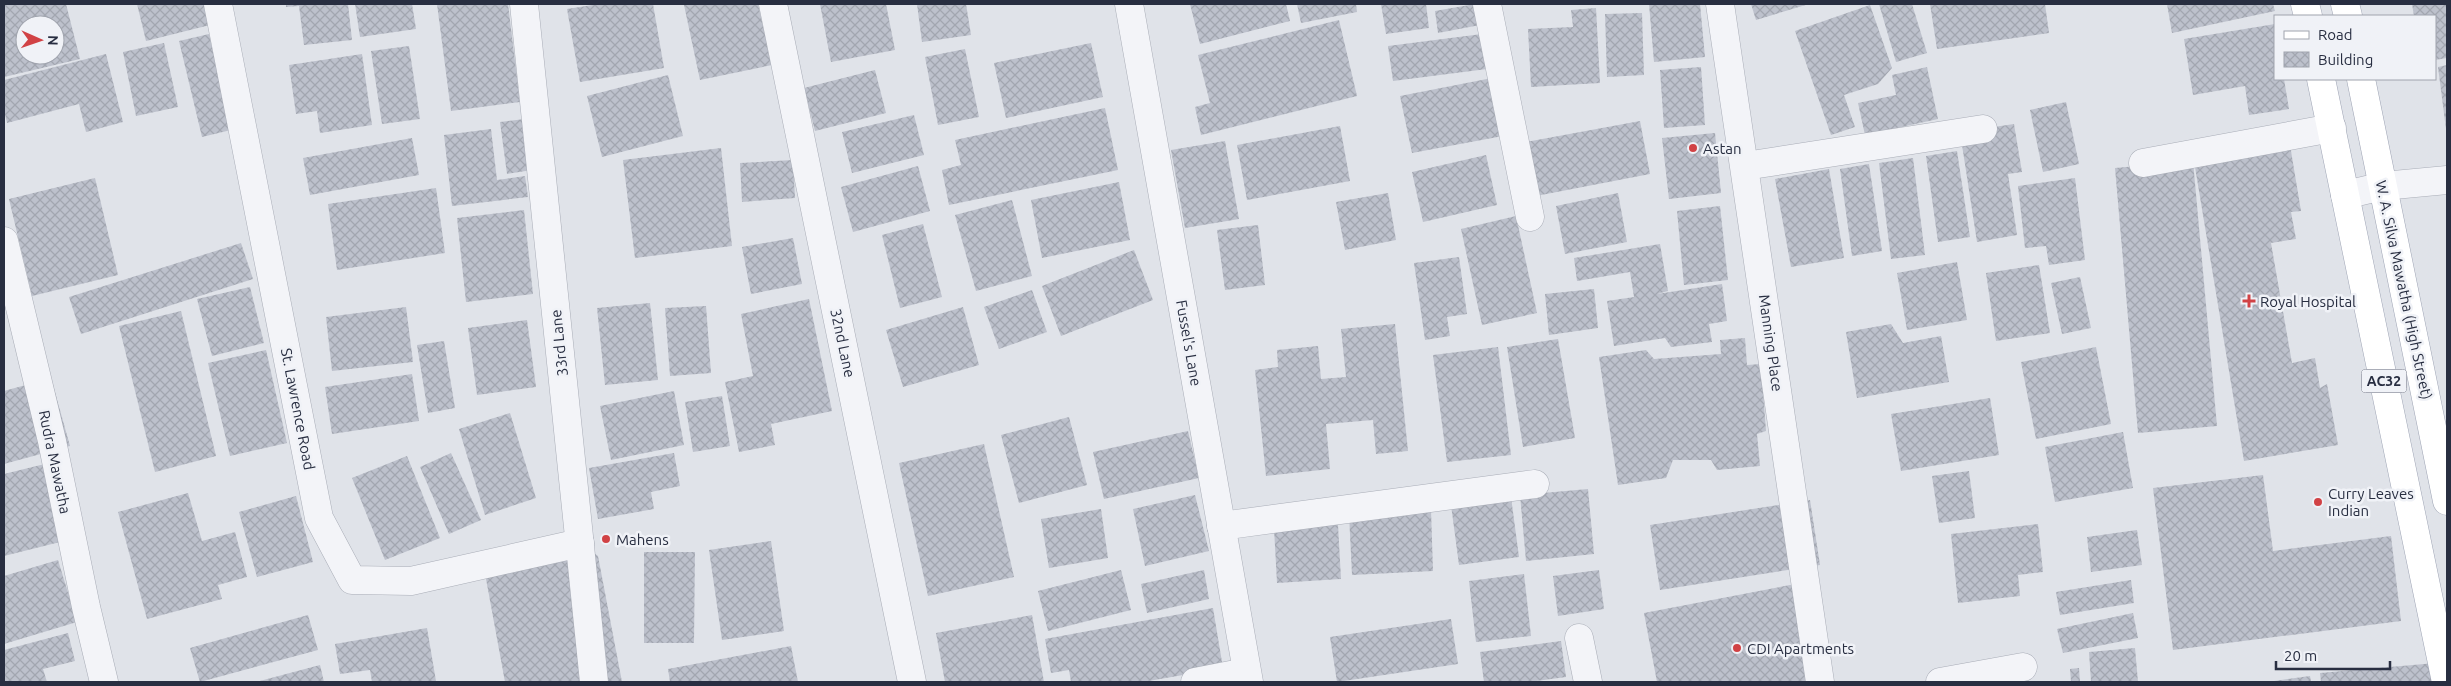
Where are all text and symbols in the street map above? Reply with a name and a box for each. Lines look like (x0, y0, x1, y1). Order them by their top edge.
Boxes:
north arrow (15, 15, 65, 65)
legend (2274, 15, 2436, 80)
text: Road (2318, 26, 2353, 43)
text: N (45, 35, 61, 46)
text: Building (2318, 51, 2373, 68)
place label: Astan (1703, 140, 1742, 157)
marker: Astan (1687, 142, 1699, 154)
street label: W. A. Silva Mawatha (High Street) (2372, 179, 2436, 401)
street label: Manning Place (1756, 293, 1786, 393)
place label: Royal Hospital (2260, 293, 2356, 310)
marker: Royal Hospital (2242, 294, 2256, 308)
street label: Fussel's Lane (1173, 299, 1205, 387)
street label: 32nd Lane (827, 307, 859, 379)
street label: 33rd Lane (547, 309, 571, 377)
street label: St. Lawrence Road (278, 347, 318, 471)
road number: AC32 (2362, 370, 2406, 392)
street label: Rudra Mawatha (36, 409, 74, 515)
place label: Curry Leaves Indian (2328, 485, 2414, 519)
marker: Curry Leaves Indian (2312, 496, 2324, 508)
place label: Mahens (616, 531, 669, 548)
marker: Mahens (600, 533, 612, 545)
scale bar (2276, 638, 2390, 670)
place label: CDI Apartments (1747, 640, 1854, 657)
marker: CDI Apartments (1731, 642, 1743, 654)
text: 20 m (2284, 647, 2317, 664)

